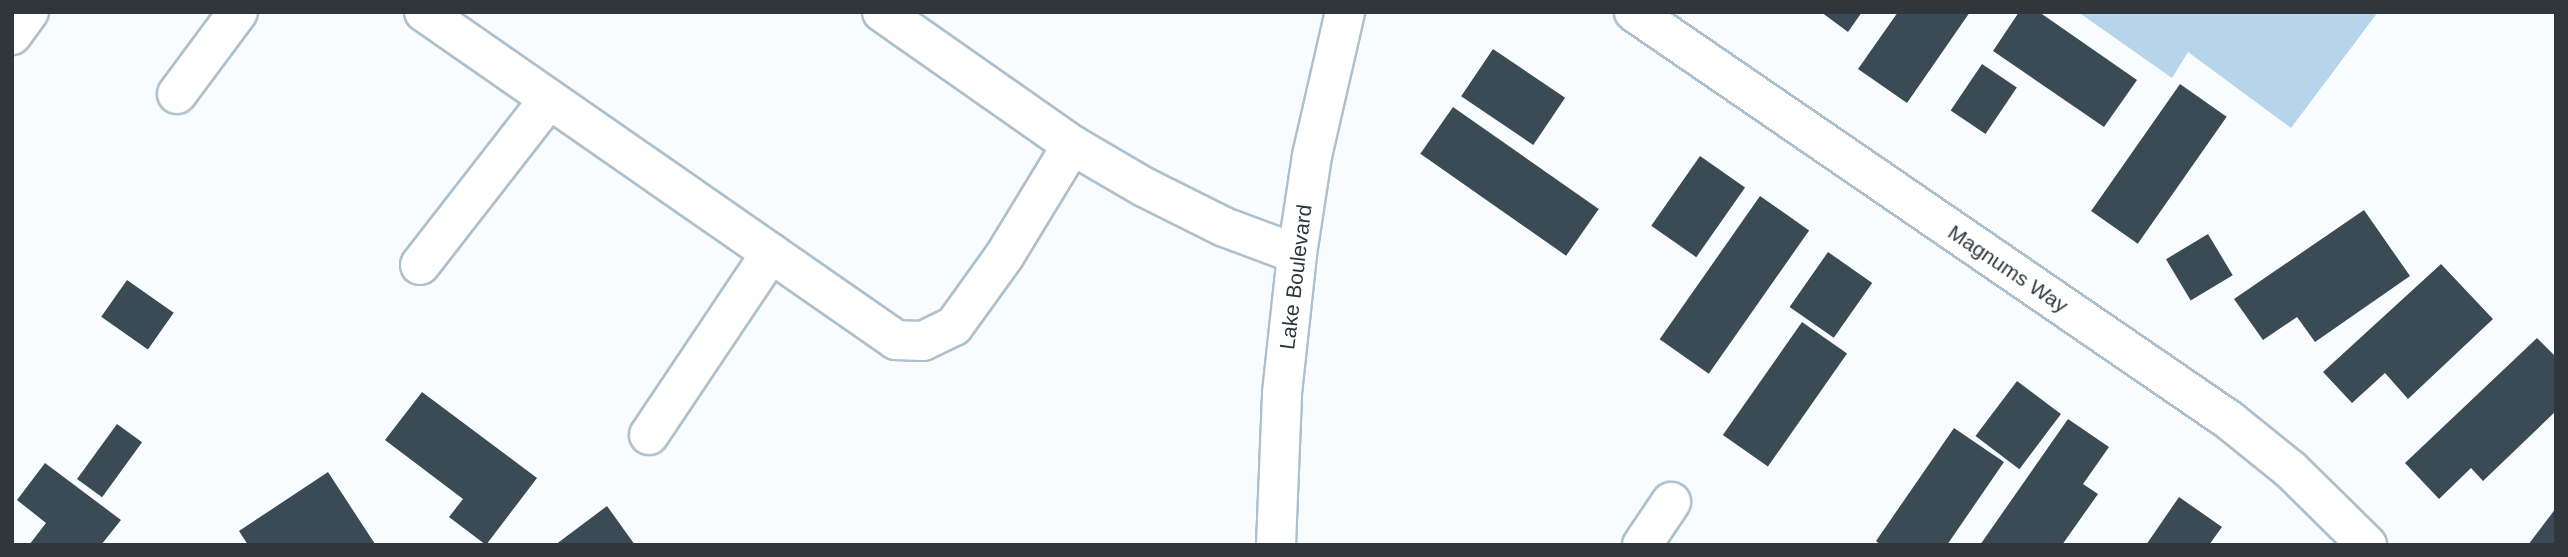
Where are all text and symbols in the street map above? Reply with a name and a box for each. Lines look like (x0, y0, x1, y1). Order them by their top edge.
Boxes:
street label: Lake Boulevard (1275, 203, 1317, 351)
street label: Magnums Way (1943, 220, 2073, 318)

